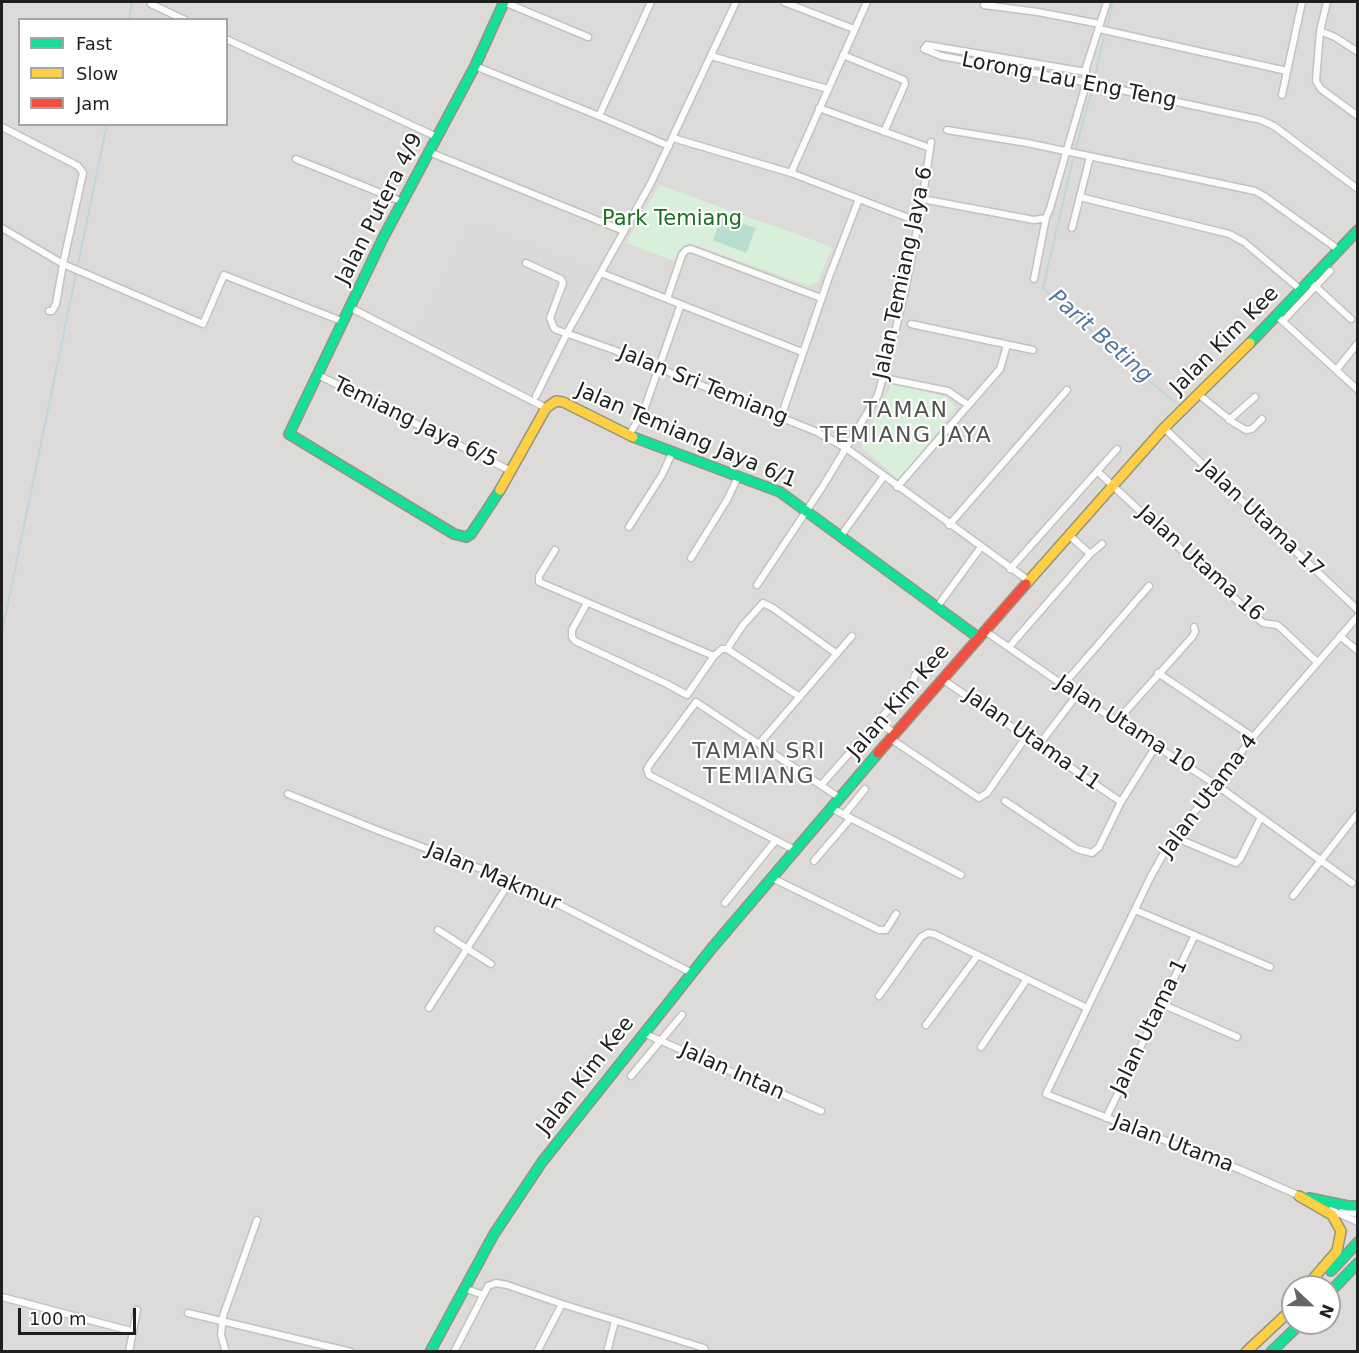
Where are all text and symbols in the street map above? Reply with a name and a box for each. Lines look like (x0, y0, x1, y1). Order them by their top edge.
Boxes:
legend (18, 18, 228, 126)
text: Fast (76, 33, 112, 54)
street label: Lorong Lau Eng Teng (959, 48, 1179, 114)
text: Slow (76, 63, 118, 84)
text: Jam (76, 93, 110, 114)
street label: Jalan Putera 4/9 (331, 129, 429, 289)
street label: Jalan Temiang Jaya 6 (869, 164, 939, 382)
park label: Park Temiang (602, 207, 742, 233)
street label: Jalan Kim Kee (1166, 282, 1284, 400)
water label: Parit Beting (1043, 285, 1157, 389)
street label: Jalan Sri Temiang (615, 341, 791, 431)
street label: Temiang Jaya 6/5 (329, 372, 501, 474)
street label: Jalan Temiang Jaya 6/1 (572, 378, 800, 494)
district label: TAMAN TEMIANG JAYA (820, 398, 992, 450)
street label: Jalan Utama 17 (1194, 455, 1328, 583)
street label: Jalan Utama 16 (1132, 501, 1268, 627)
street label: Jalan Kim Kee (843, 640, 955, 764)
street label: Jalan Utama 10 (1051, 671, 1199, 779)
street label: Jalan Utama 11 (959, 684, 1105, 796)
street label: Jalan Utama 4 (1155, 729, 1263, 863)
district label: TAMAN SRI TEMIANG (692, 739, 826, 790)
street label: Jalan Makmur (422, 837, 564, 917)
street label: Jalan Utama 1 (1106, 955, 1194, 1099)
street label: Jalan Kim Kee (532, 1012, 640, 1140)
street label: Jalan Intan (676, 1038, 788, 1106)
street label: Jalan Utama (1109, 1109, 1237, 1179)
north arrow (1281, 1275, 1341, 1335)
scale bar (21, 1296, 140, 1334)
text: N (1315, 1301, 1338, 1321)
text: 100 m (29, 1308, 87, 1329)

